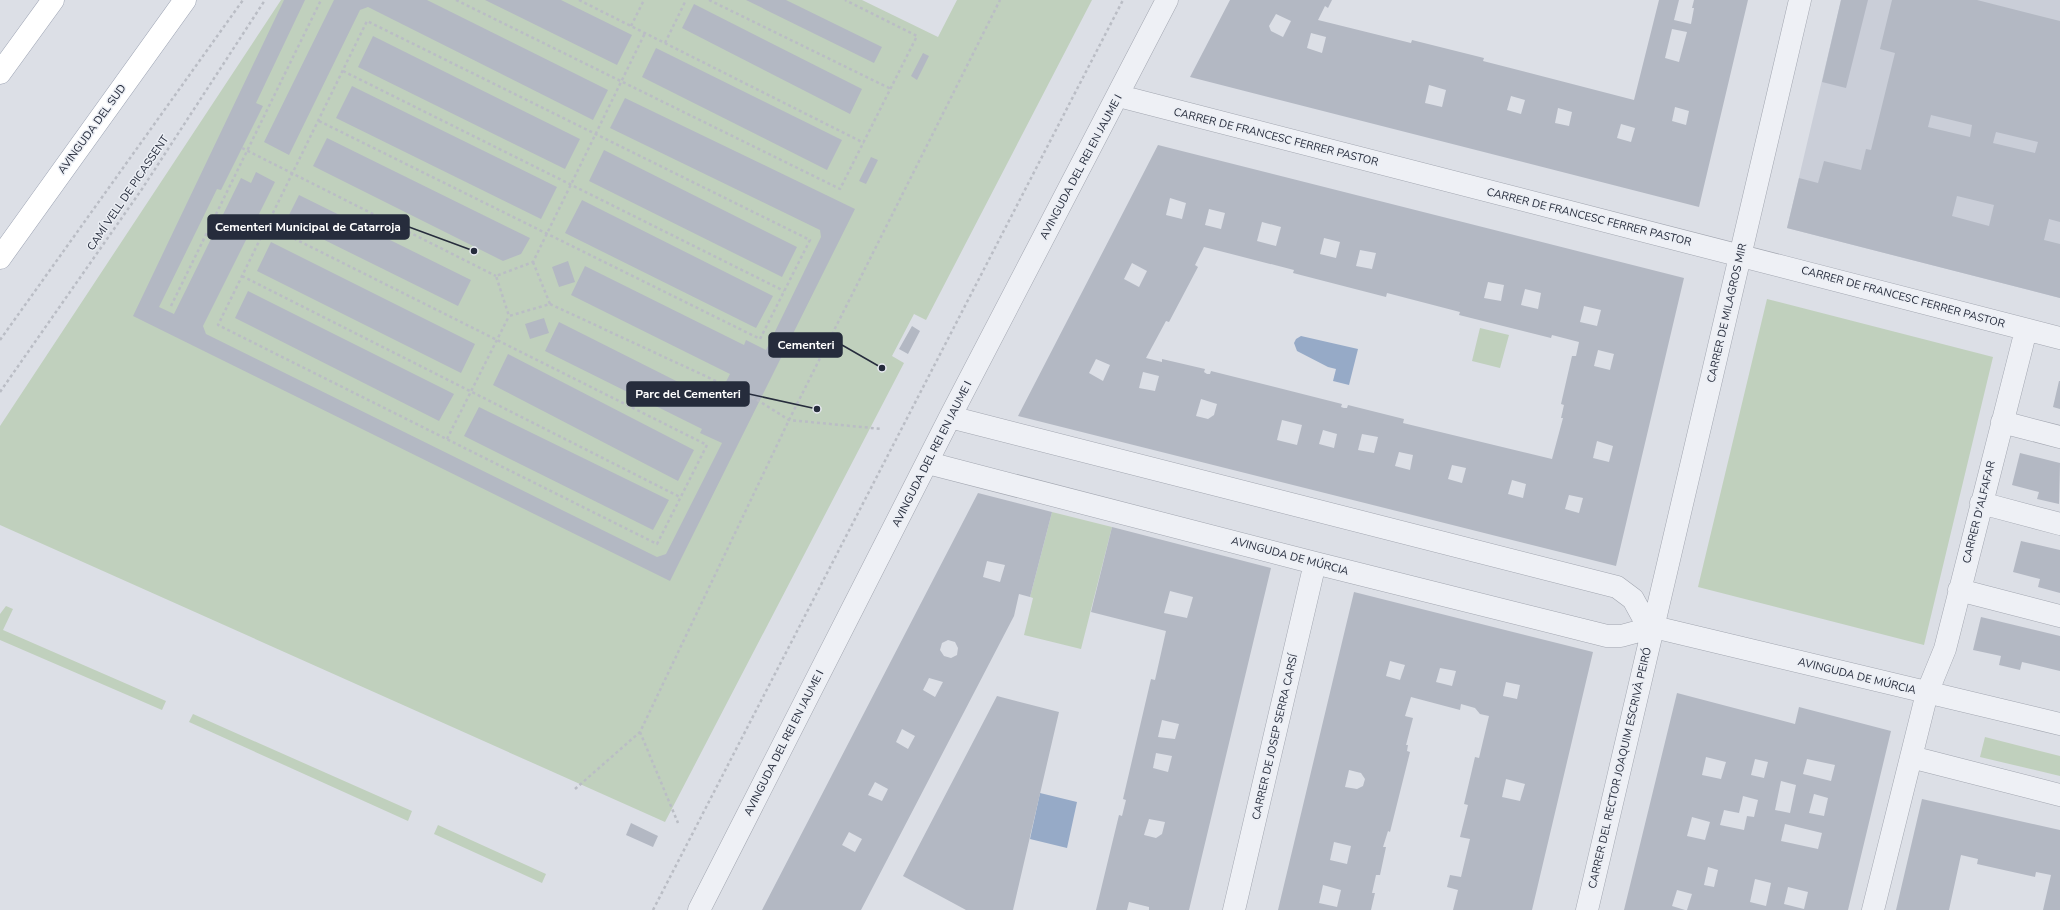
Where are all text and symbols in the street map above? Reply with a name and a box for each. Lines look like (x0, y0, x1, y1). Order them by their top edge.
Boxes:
street label: AVINGUDA DEL SUD (54, 81, 130, 177)
street label: AVINGUDA DEL REI EN JAUME I (1036, 92, 1126, 242)
street label: CARRER DE FRANCESC FERRER PASTOR (1172, 104, 1381, 170)
street label: CAMÍ VELL DE PICASSENT (83, 132, 172, 254)
street label: CARRER DE FRANCESC FERRER PASTOR (1485, 184, 1694, 250)
callout: Cementeri Municipal de Catarroja (208, 215, 409, 239)
text: Cementeri Municipal de Catarroja (215, 219, 401, 235)
street label: CARRER DE MILAGROS MIR (1704, 241, 1751, 384)
street label: CARRER DE FRANCESC FERRER PASTOR (1799, 263, 2007, 332)
callout: Cementeri (769, 333, 842, 357)
text: Cementeri (777, 337, 835, 353)
street label: AVINGUDA DEL REI EN JAUME I (889, 378, 975, 530)
callout: Parc del Cementeri (627, 382, 749, 406)
text: Parc del Cementeri (635, 386, 741, 402)
street label: CARRER D'ALFAFAR (1959, 458, 1999, 565)
street label: AVINGUDA DE MÚRCIA (1230, 532, 1351, 579)
street label: CARRER DEL RECTOR JOAQUIM ESCRIVÀ PEIRÓ (1584, 646, 1655, 890)
street label: CARRER DE JOSEP SERRA CARSÍ (1248, 651, 1302, 821)
street label: AVINGUDA DE MÚRCIA (1796, 653, 1918, 698)
street label: AVINGUDA DEL REI EN JAUME I (741, 667, 827, 819)

